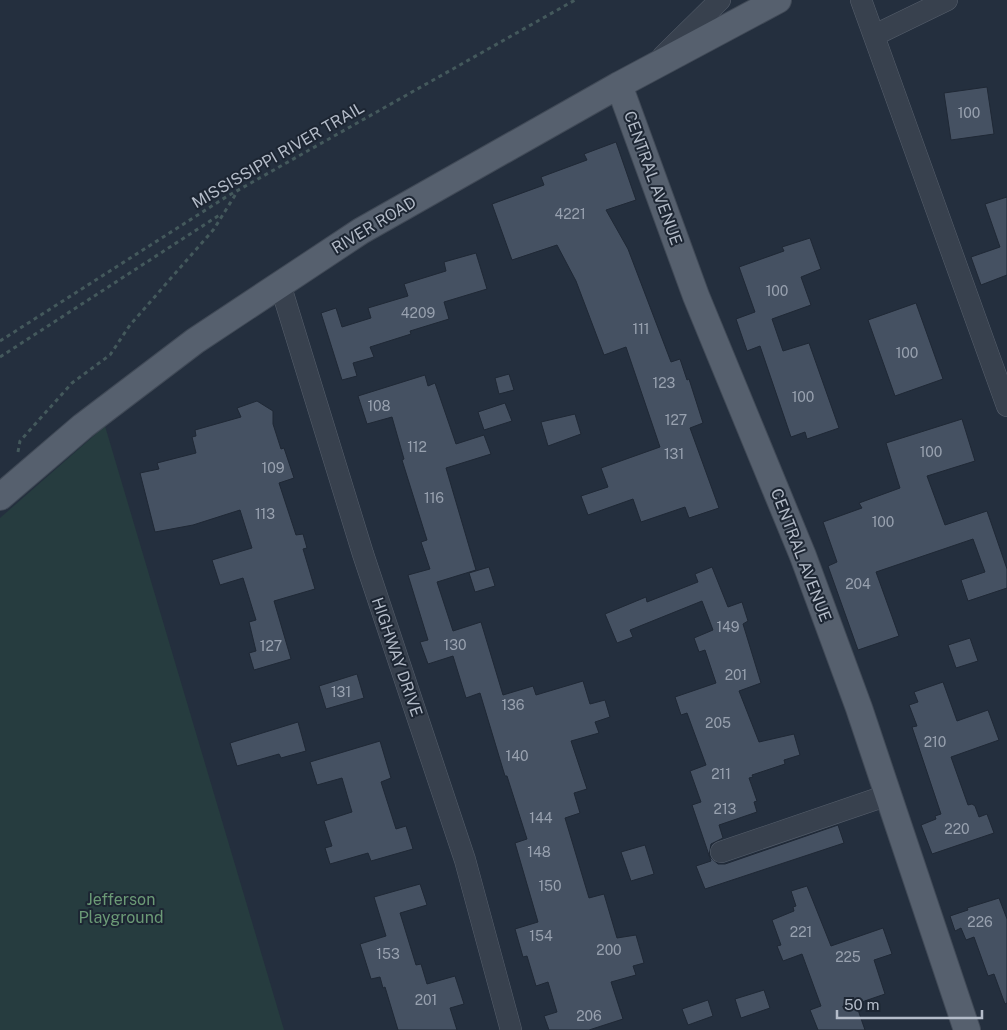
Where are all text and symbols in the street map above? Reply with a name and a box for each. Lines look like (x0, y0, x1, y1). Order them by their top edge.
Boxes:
street label: MISSISSIPPI RIVER TRAIL (188, 98, 368, 212)
house number: 100 (958, 105, 980, 121)
street label: CENTRAL AVENUE (620, 108, 686, 248)
street label: RIVER ROAD (328, 192, 420, 258)
house number: 4221 (554, 206, 586, 222)
house number: 100 (766, 283, 788, 299)
house number: 4209 (401, 305, 435, 321)
house number: 111 (632, 321, 650, 337)
house number: 100 (896, 345, 918, 361)
house number: 123 (653, 375, 676, 391)
house number: 100 (792, 389, 814, 405)
house number: 108 (367, 398, 391, 414)
house number: 127 (665, 412, 687, 428)
house number: 112 (407, 439, 427, 455)
house number: 100 (920, 444, 942, 460)
house number: 131 (664, 446, 684, 462)
house number: 109 (262, 460, 285, 476)
street label: CENTRAL AVENUE (767, 486, 835, 624)
house number: 116 (424, 490, 444, 506)
house number: 113 (255, 506, 275, 522)
house number: 100 (872, 514, 894, 530)
house number: 204 (845, 576, 871, 592)
street label: HIGHWAY DRIVE (368, 595, 426, 719)
house number: 149 (716, 619, 740, 635)
house number: 130 (444, 637, 467, 653)
house number: 127 (260, 638, 282, 654)
house number: 201 (725, 667, 747, 683)
house number: 131 (331, 684, 351, 700)
house number: 136 (501, 697, 525, 713)
house number: 205 (705, 715, 731, 731)
house number: 210 (924, 734, 946, 750)
house number: 140 (505, 748, 529, 764)
house number: 211 (711, 766, 731, 782)
house number: 213 (714, 801, 737, 817)
house number: 144 (529, 810, 553, 826)
house number: 220 (944, 821, 970, 837)
house number: 148 (527, 844, 551, 860)
house number: 150 (538, 878, 562, 894)
park label: Jefferson Playground (78, 890, 164, 927)
house number: 226 (967, 914, 993, 930)
house number: 221 (790, 924, 812, 940)
house number: 154 (529, 928, 553, 944)
house number: 200 (596, 942, 622, 958)
house number: 153 (376, 946, 400, 962)
house number: 225 (835, 949, 861, 965)
scale bar (837, 988, 982, 1020)
house number: 201 (415, 992, 437, 1008)
text: 50 m (844, 996, 879, 1013)
house number: 206 (576, 1008, 602, 1024)

